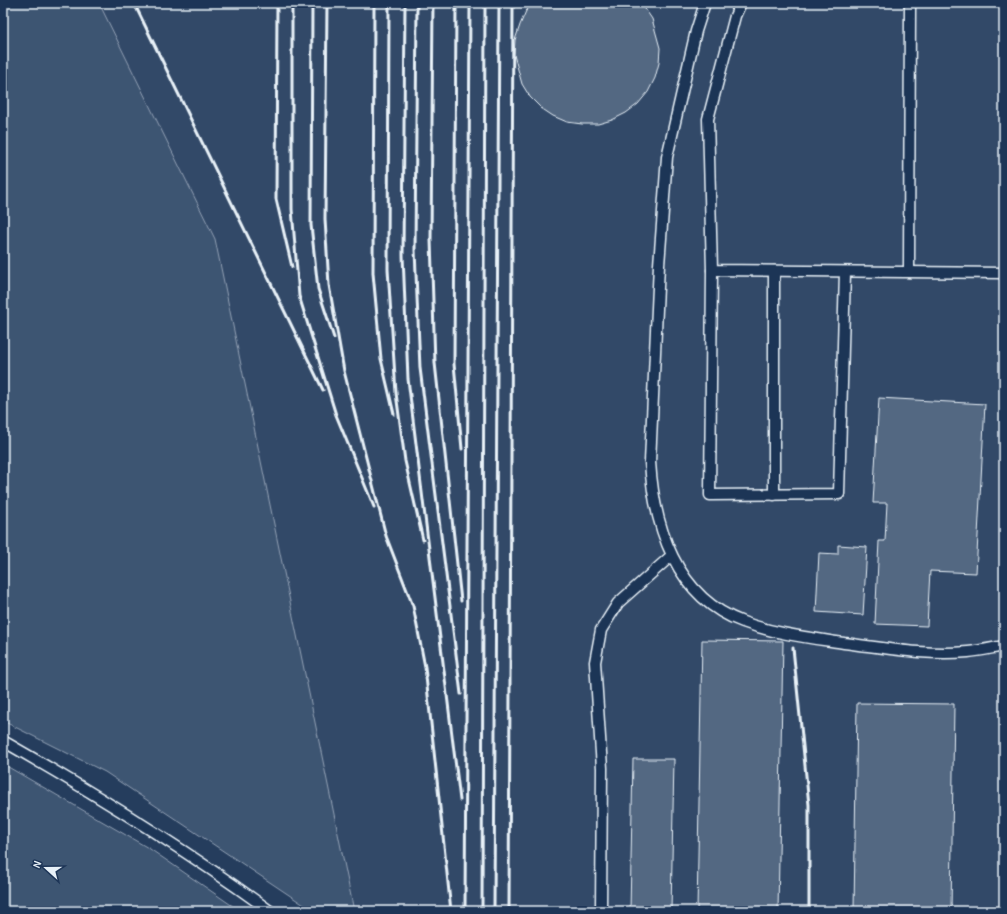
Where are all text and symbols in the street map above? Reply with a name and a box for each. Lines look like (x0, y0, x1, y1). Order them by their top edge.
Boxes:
north arrow (26, 848, 66, 888)
text: N (29, 859, 44, 870)

